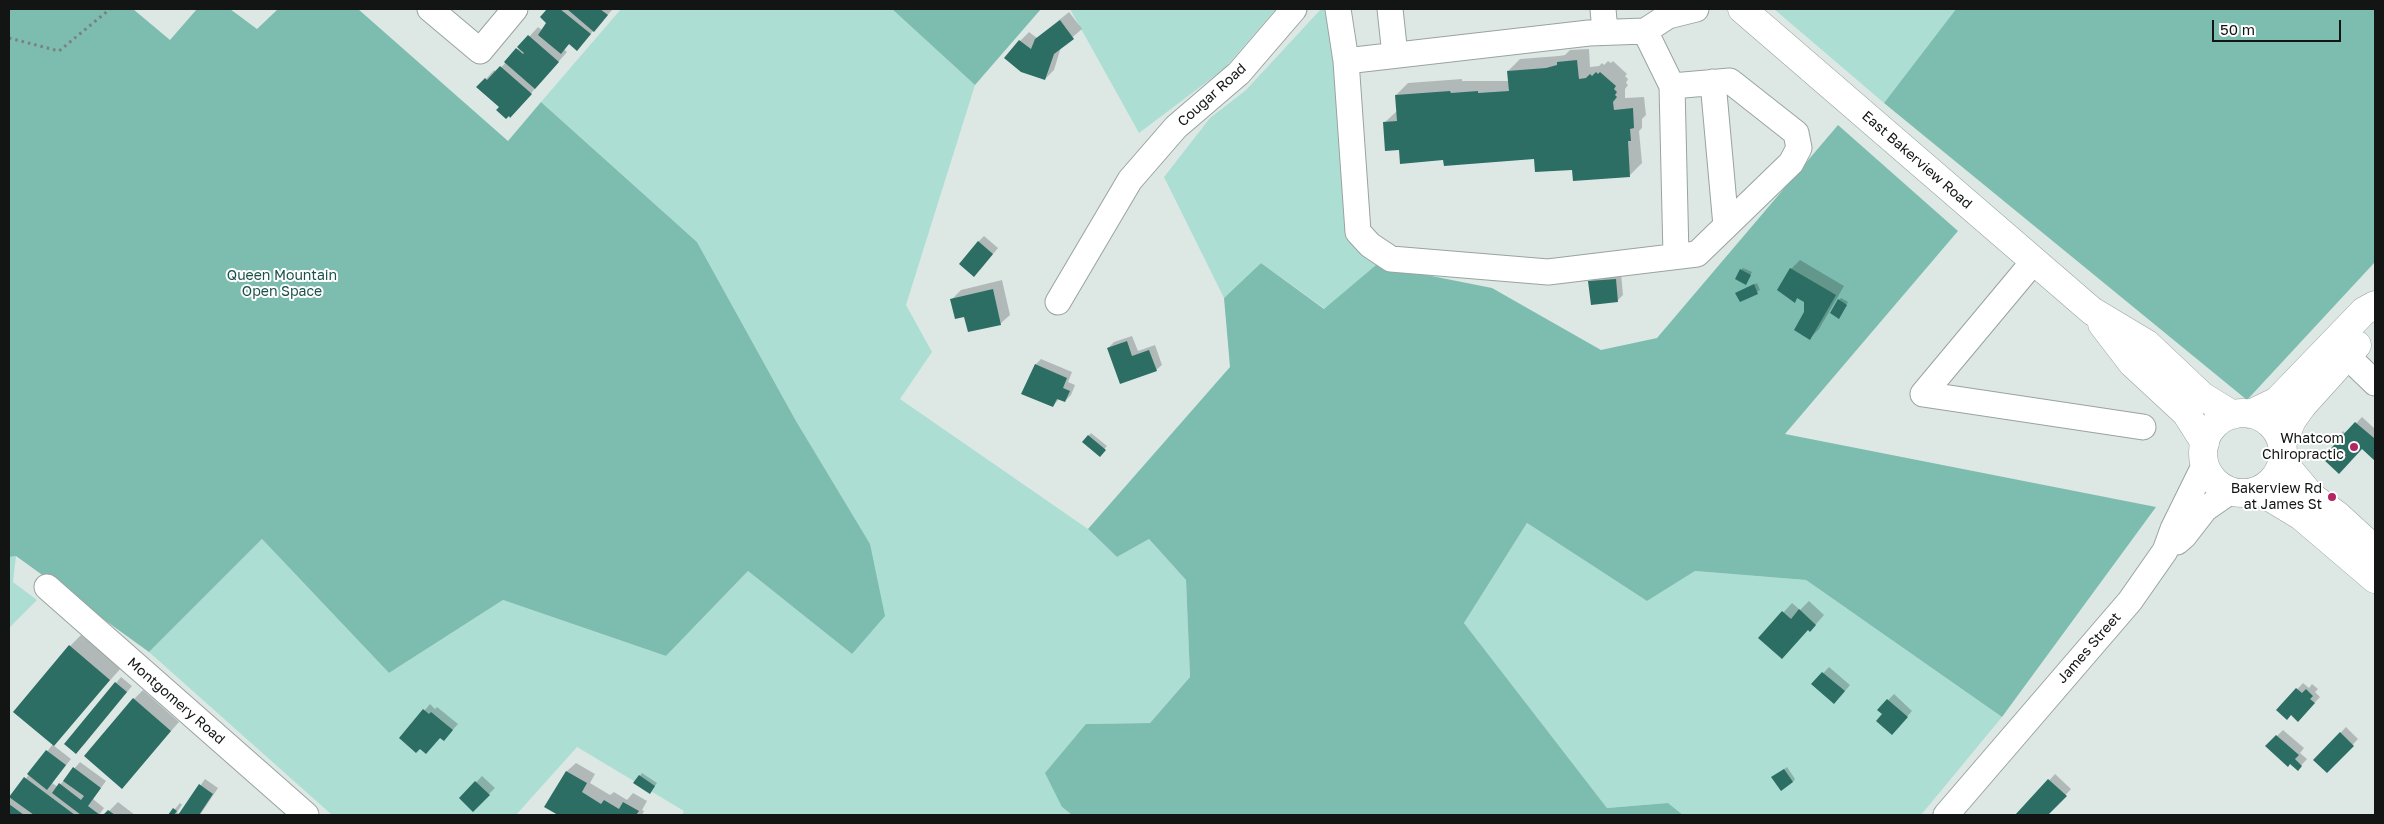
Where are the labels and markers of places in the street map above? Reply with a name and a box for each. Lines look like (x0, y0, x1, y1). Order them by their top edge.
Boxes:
place label: Whatcom Chiropractic (2262, 431, 2344, 464)
marker: Whatcom Chiropractic (2348, 441, 2360, 453)
place label: Bakerview Rd at James St (2231, 481, 2322, 514)
marker: Bakerview Rd at James St (2326, 491, 2338, 503)

